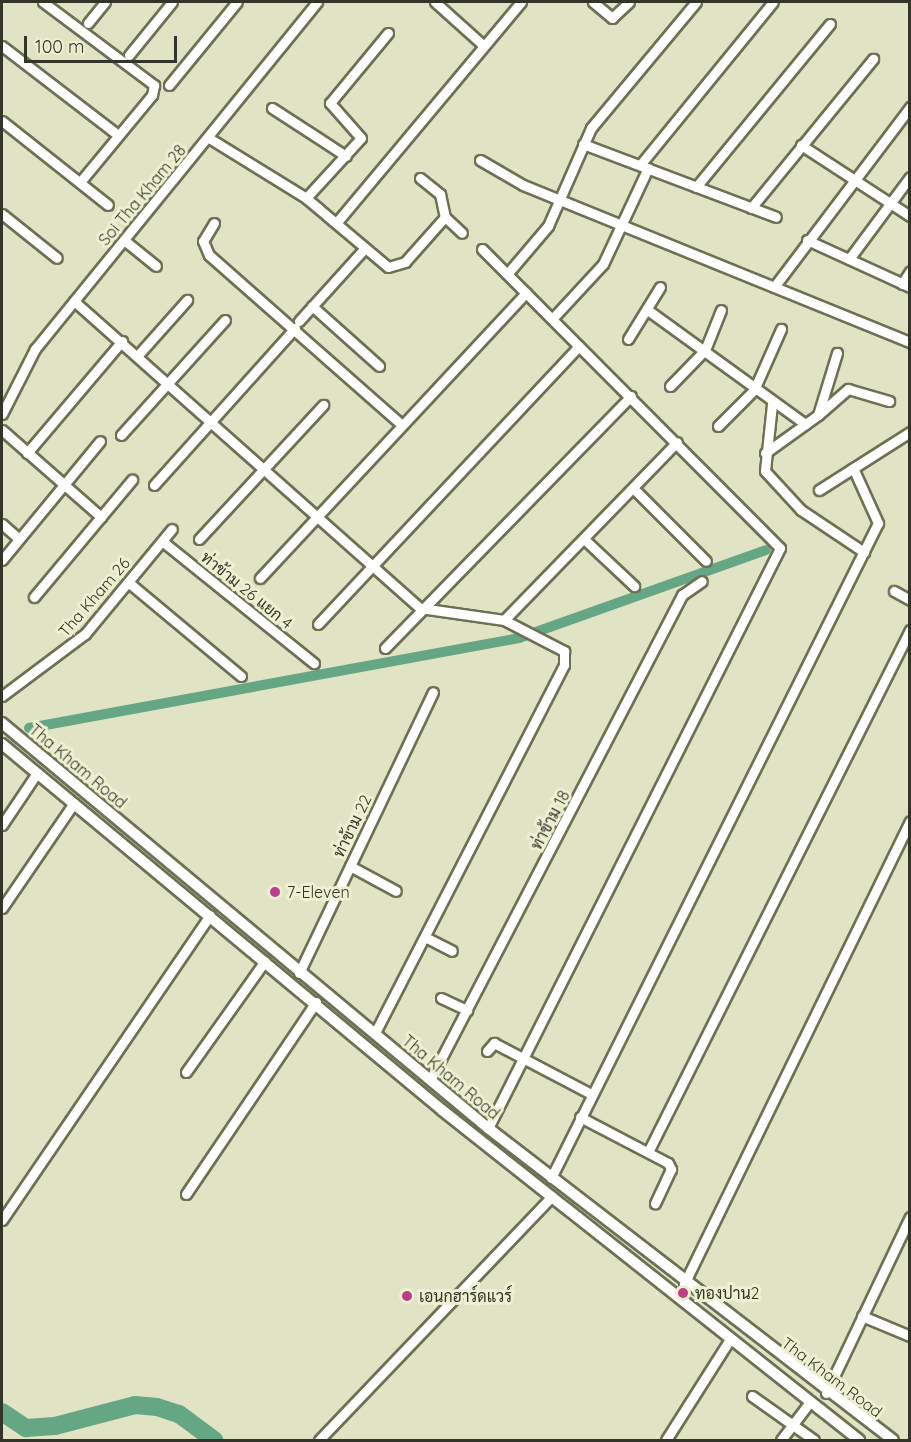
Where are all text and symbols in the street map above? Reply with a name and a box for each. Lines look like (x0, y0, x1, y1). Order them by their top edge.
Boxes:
scale bar (27, 24, 180, 62)
text: 100 m (35, 35, 84, 58)
street label: Soi Tha Kham 28 (94, 141, 190, 249)
street label: ท่าข้าม 26 แยก 4 (197, 547, 297, 633)
street label: Tha Kham 26 (54, 553, 134, 641)
street label: Tha Kham Road (25, 720, 131, 812)
street label: ท่าข้าม 18 (526, 787, 574, 853)
street label: ท่าข้าม 22 (329, 791, 375, 861)
place label: 7-Eleven (287, 882, 350, 902)
marker: 7-Eleven (268, 885, 282, 899)
street label: Tha Kham Road (398, 1031, 504, 1123)
place label: ทองปาน2 (695, 1283, 759, 1303)
place label: เอนกฮาร์ดแวร์ (419, 1286, 512, 1306)
marker: ทองปาน2 (676, 1286, 690, 1300)
marker: เอนกฮาร์ดแวร์ (400, 1289, 414, 1303)
street label: Tha Kham Road (778, 1333, 886, 1421)

